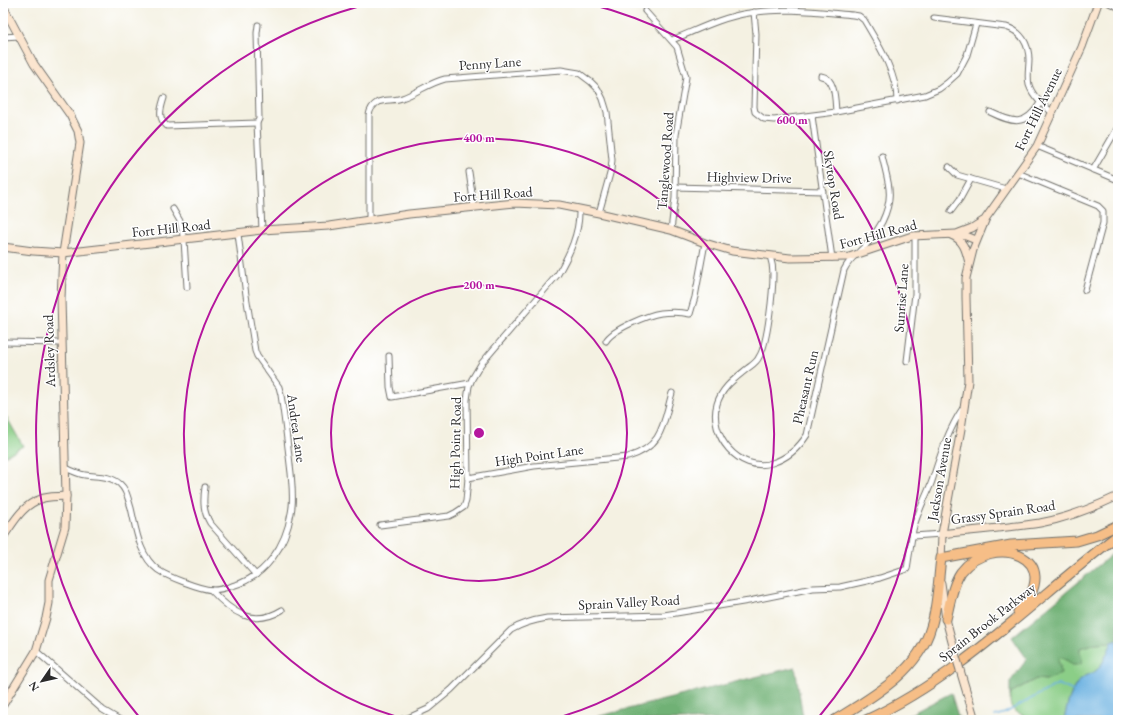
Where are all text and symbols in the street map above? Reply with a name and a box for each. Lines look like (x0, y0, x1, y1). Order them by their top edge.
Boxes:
street label: Penny Lane (458, 52, 522, 74)
street label: Fort Hill Avenue (1010, 64, 1066, 153)
street label: Tanglewood Road (653, 111, 677, 211)
text: 600 m (776, 112, 808, 128)
text: 400 m (463, 130, 495, 146)
street label: Skytop Road (820, 149, 848, 222)
street label: Highview Drive (706, 167, 792, 187)
street label: Fort Hill Road (453, 182, 534, 206)
street label: Fort Hill Road (131, 215, 212, 241)
street label: Fort Hill Road (837, 215, 919, 253)
street label: Sunrise Lane (890, 263, 912, 333)
text: 200 m (463, 277, 495, 293)
street label: Ardsley Road (39, 313, 59, 389)
street label: Pheasant Run (788, 348, 822, 426)
street label: Andrea Lane (283, 391, 311, 464)
street label: High Point Road (445, 396, 465, 489)
centre of rings (472, 426, 486, 440)
street label: Jackson Avenue (923, 435, 955, 523)
street label: High Point Lane (493, 440, 585, 470)
street label: Grassy Sprain Road (950, 496, 1057, 528)
street label: Sprain Brook Parkway (935, 578, 1040, 666)
street label: Sprain Valley Road (578, 590, 681, 614)
north arrow (22, 661, 62, 701)
text: N (25, 679, 42, 694)

